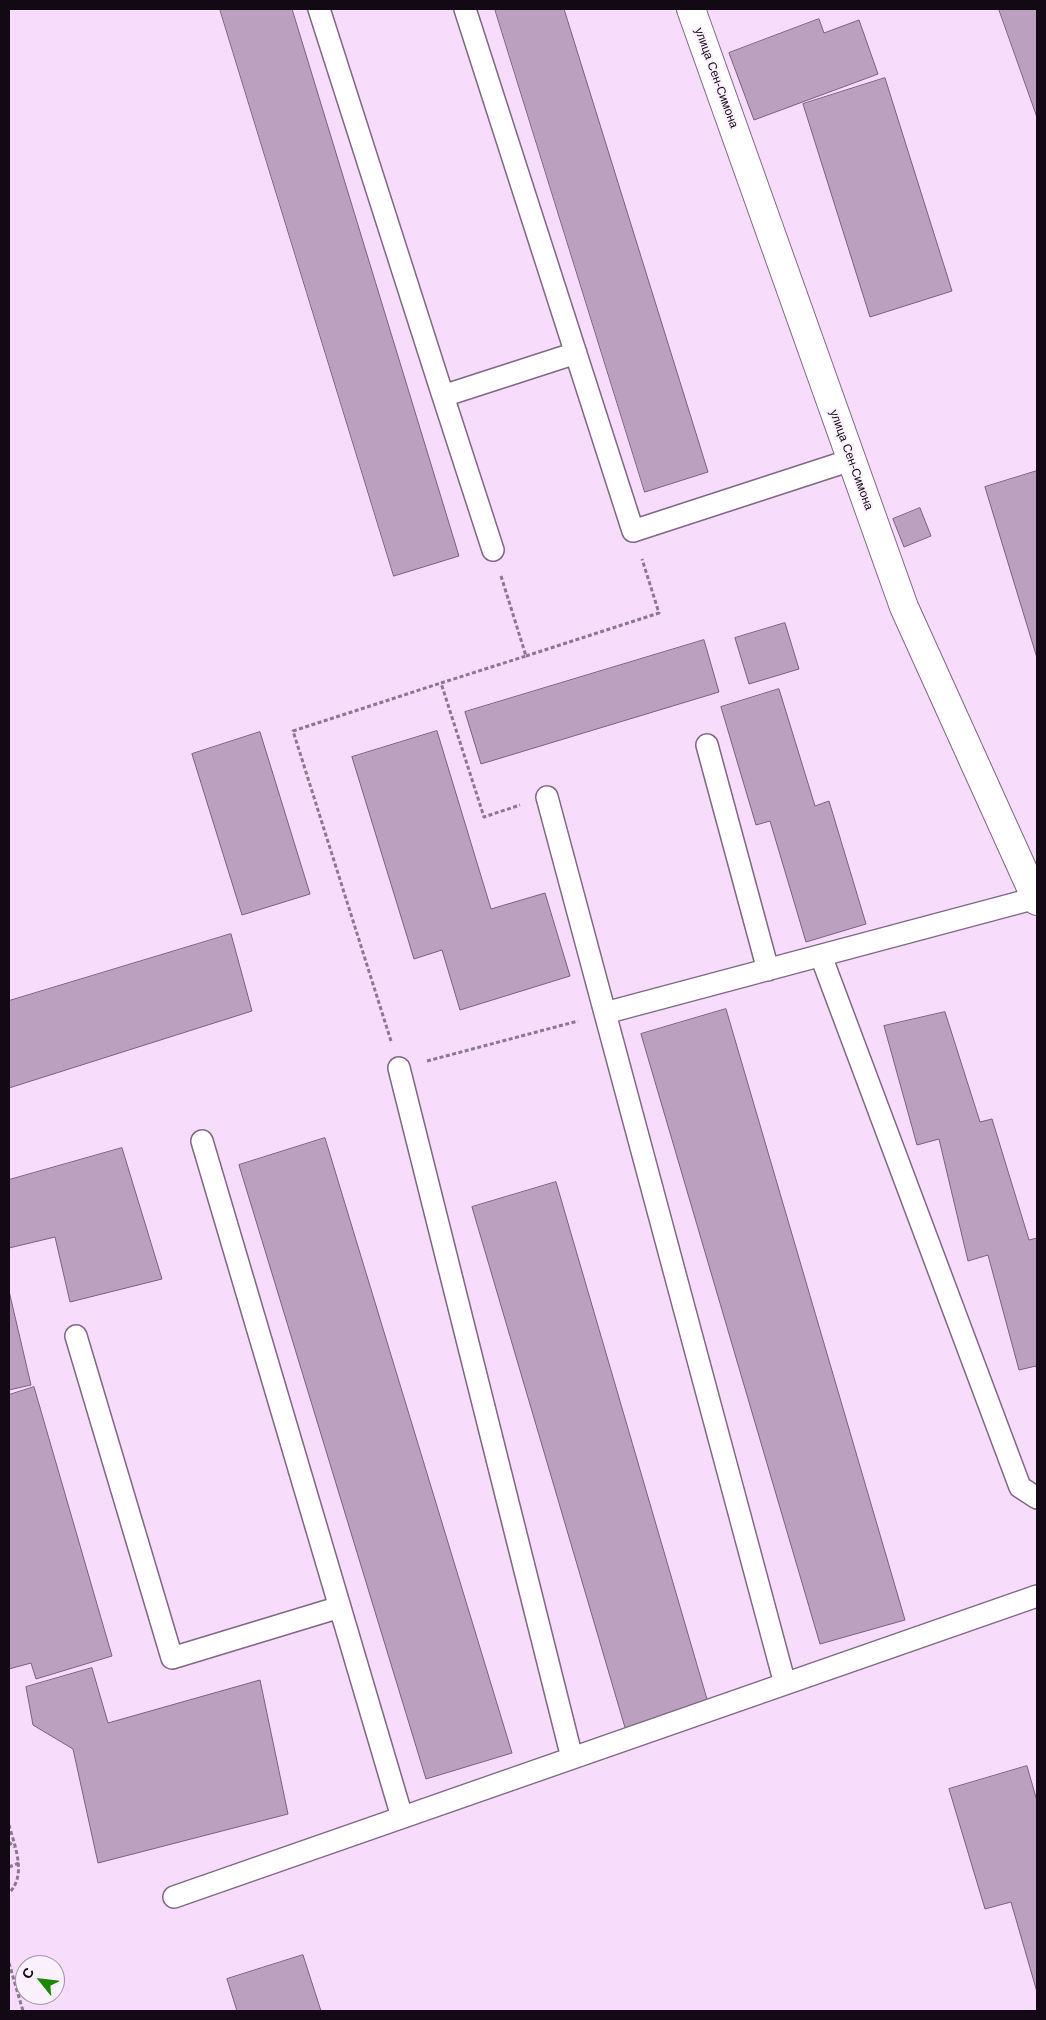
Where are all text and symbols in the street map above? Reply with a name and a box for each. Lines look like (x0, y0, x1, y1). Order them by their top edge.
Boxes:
street label: улица Сен-Симона (691, 26, 741, 130)
street label: улица Сен-Симона (826, 408, 876, 512)
north arrow (15, 1955, 65, 2005)
text: С (18, 1965, 37, 1982)

